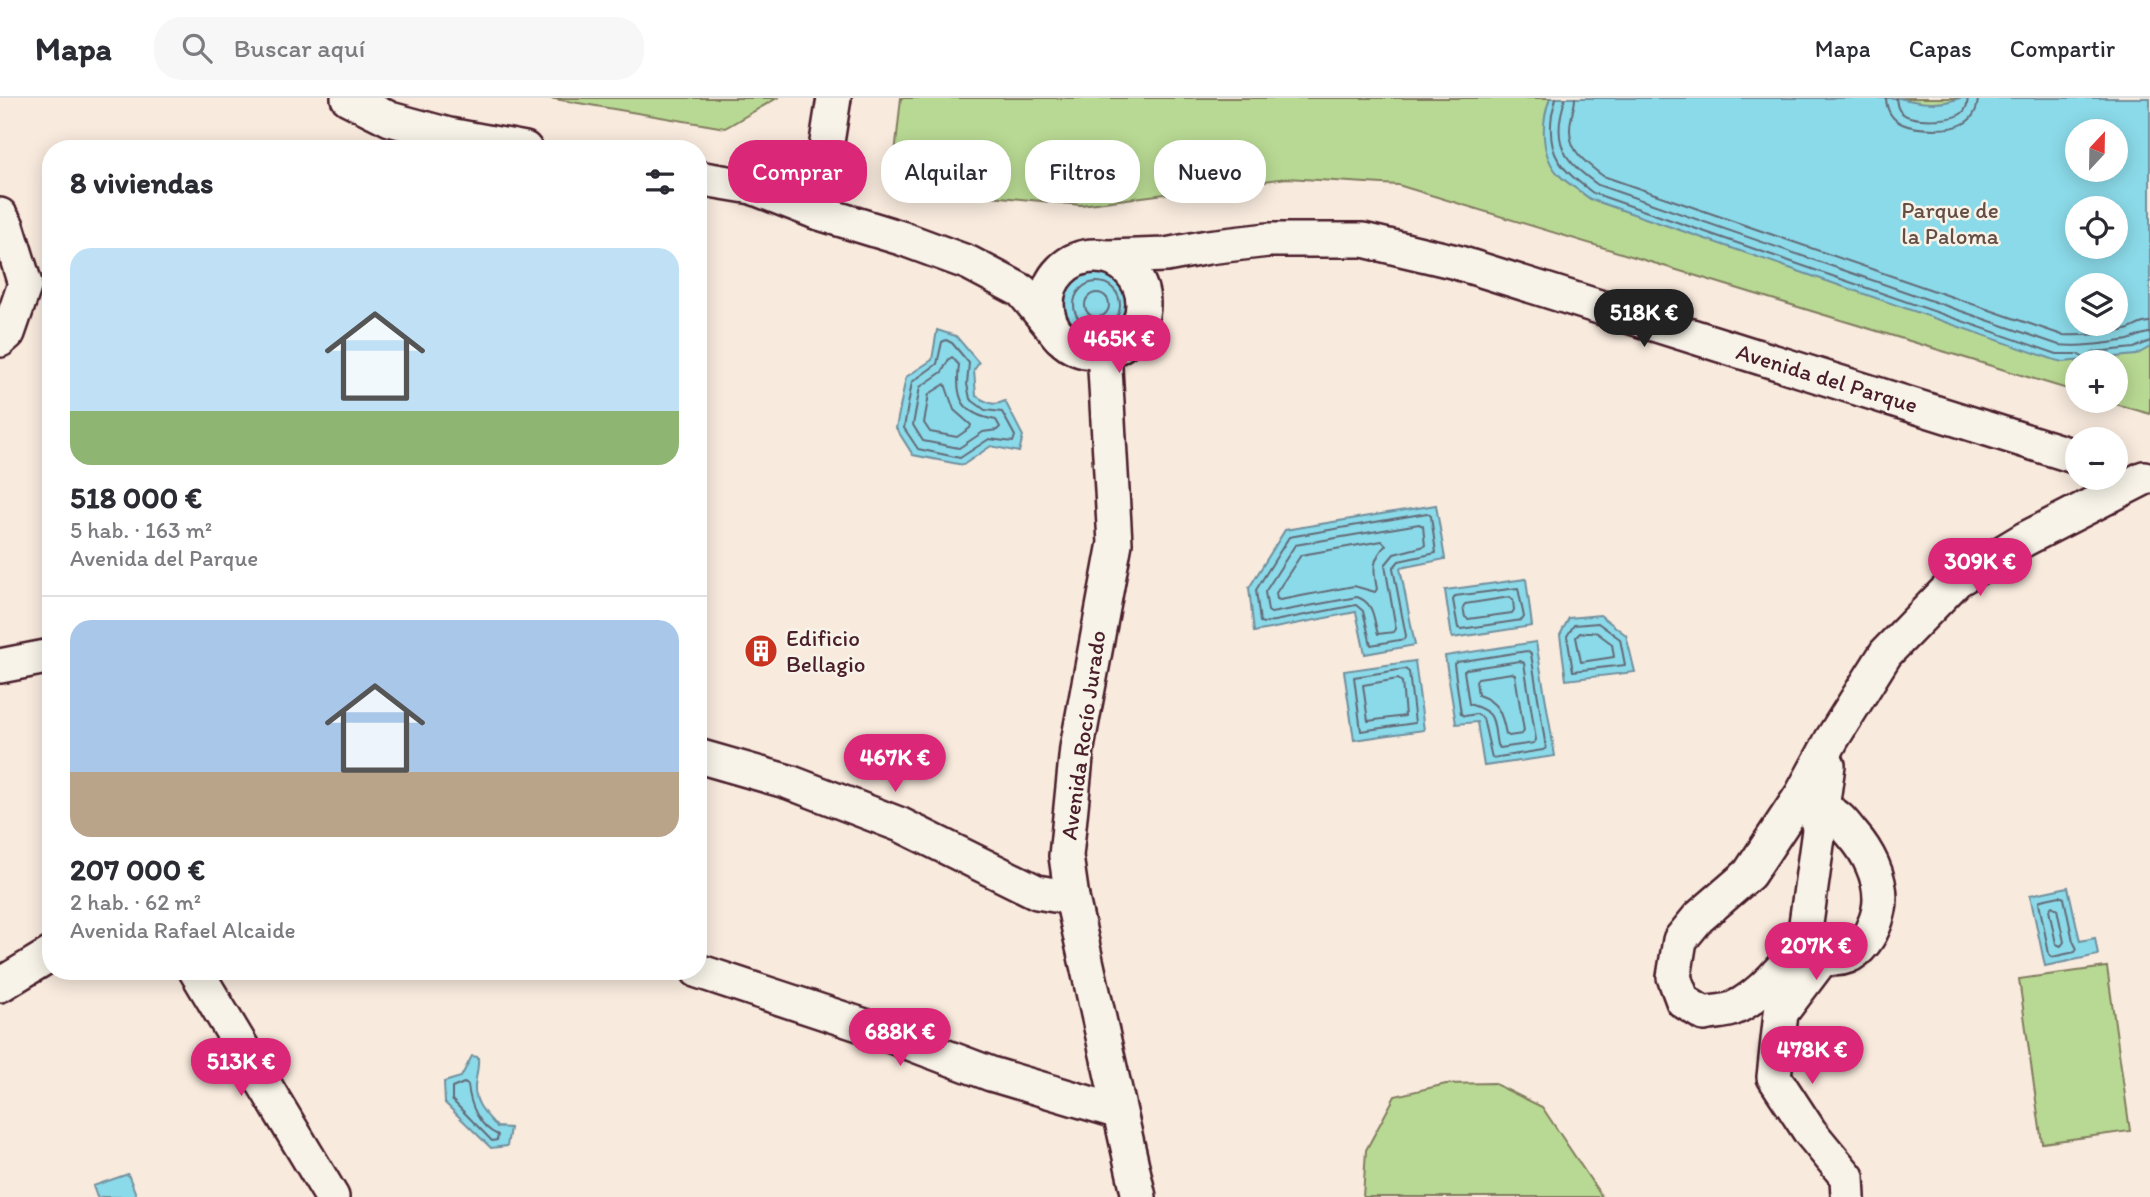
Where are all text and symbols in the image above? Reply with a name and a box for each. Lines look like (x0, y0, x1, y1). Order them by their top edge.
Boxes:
search box (154, 17, 644, 80)
text: Mapa (35, 29, 112, 68)
icon: search (178, 29, 216, 67)
text: Buscar aquí (234, 32, 365, 64)
text: Mapa (1815, 34, 1871, 63)
text: Capas (1909, 34, 1972, 63)
text: Compartir (2010, 34, 2115, 63)
north arrow (2065, 119, 2128, 182)
map controls (2065, 119, 2128, 490)
chip: Comprar (728, 140, 867, 203)
chip: Alquilar (881, 140, 1011, 203)
chip: Filtros (1025, 140, 1140, 203)
chip: Nuevo (1154, 140, 1266, 203)
icon: filters (641, 163, 679, 201)
text: 8 viviendas (70, 164, 213, 201)
park label: Parque de la Paloma (1901, 196, 1999, 250)
button: locate (2065, 196, 2128, 259)
button: layers (2065, 273, 2128, 336)
pin: 518K € (1587, 289, 1701, 349)
icon: home (312, 293, 438, 419)
text: 518K € (1610, 298, 1678, 326)
pin: 465K € (1062, 316, 1176, 375)
text: 465K € (1083, 324, 1155, 352)
street label: Avenida del Parque (1733, 337, 1921, 419)
button: + (2065, 350, 2128, 413)
button: − (2065, 427, 2128, 490)
text: 518 000 € (70, 479, 202, 516)
text: 5 hab. · 163 m² (70, 516, 212, 544)
pin: 309K € (1923, 538, 2037, 598)
text: Avenida del Parque (70, 544, 258, 572)
text: 309K € (1944, 547, 2016, 575)
place label: Edificio Bellagio (786, 624, 866, 678)
street label: Avenida Rocío Jurado (1054, 629, 1112, 841)
building icon: Edificio Bellagio (742, 632, 780, 670)
icon: home (312, 665, 438, 791)
pin: 467K € (838, 734, 952, 794)
text: 467K € (860, 743, 930, 771)
text: 207 000 € (70, 851, 205, 888)
text: 2 hab. · 62 m² (70, 888, 201, 916)
text: Avenida Rafael Alcaide (70, 916, 296, 944)
pin: 207K € (1759, 922, 1873, 982)
text: 207K € (1781, 931, 1851, 959)
pin: 688K € (843, 1009, 957, 1068)
text: 688K € (865, 1017, 935, 1045)
pin: 478K € (1755, 1026, 1869, 1086)
text: 478K € (1777, 1035, 1847, 1063)
pin: 513K € (184, 1038, 298, 1098)
text: 513K € (207, 1047, 275, 1075)

